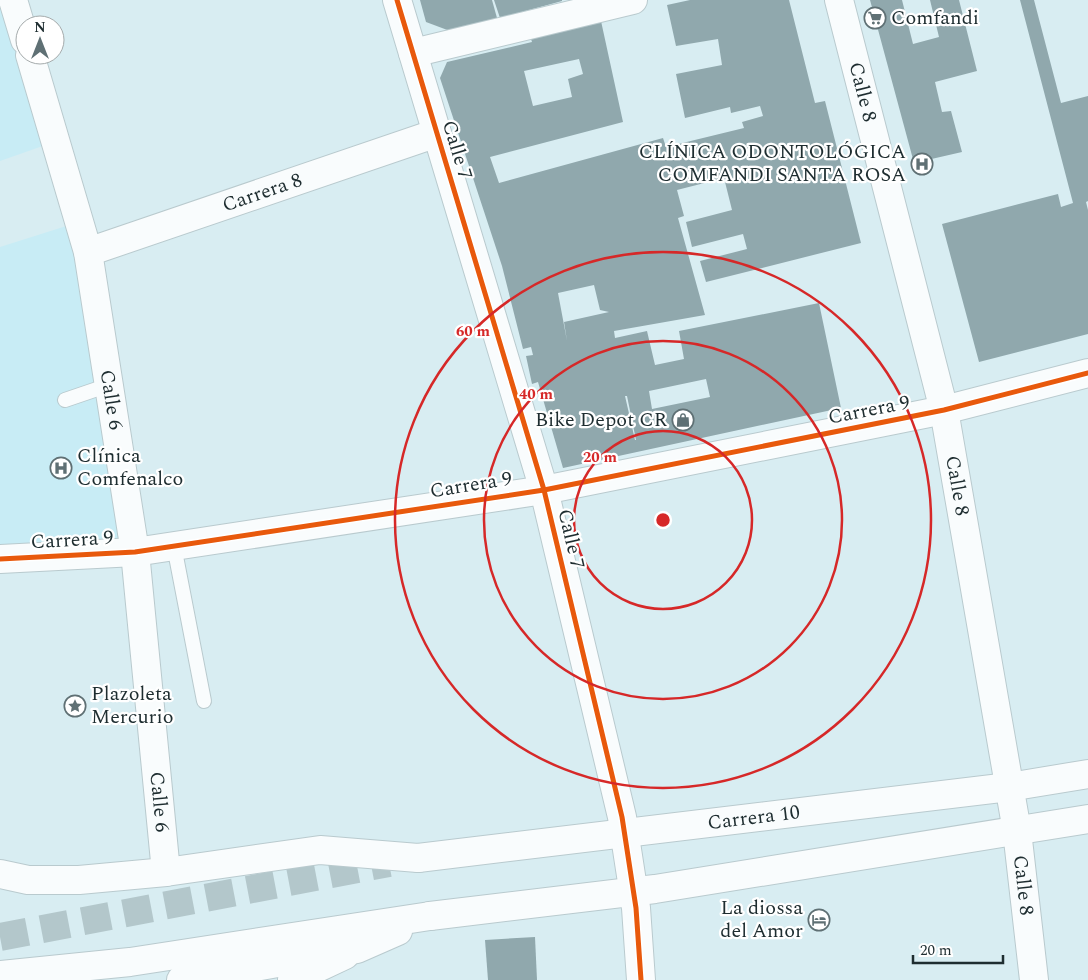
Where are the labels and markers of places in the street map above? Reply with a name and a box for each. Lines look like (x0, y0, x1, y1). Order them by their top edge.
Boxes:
place label: Comfandi (891, 3, 979, 33)
supermarket icon: Comfandi (863, 6, 887, 30)
place label: CLÍNICA ODONTOLÓGICA COMFANDI SANTA ROSA (639, 137, 906, 190)
hospital icon: CLÍNICA ODONTOLÓGICA COMFANDI SANTA ROSA (910, 152, 934, 176)
place label: Bike Depot CR (535, 405, 668, 435)
shop icon: Bike Depot CR (671, 408, 695, 432)
place label: Clínica Comfenalco (77, 441, 183, 494)
hospital icon: Clínica Comfenalco (49, 456, 73, 480)
centre of rings (654, 511, 672, 529)
place label: Plazoleta Mercurio (91, 679, 174, 732)
place icon: Plazoleta Mercurio (63, 694, 87, 718)
place label: La diossa del Amor (720, 893, 803, 946)
hotel icon: La diossa del Amor (807, 908, 831, 932)

